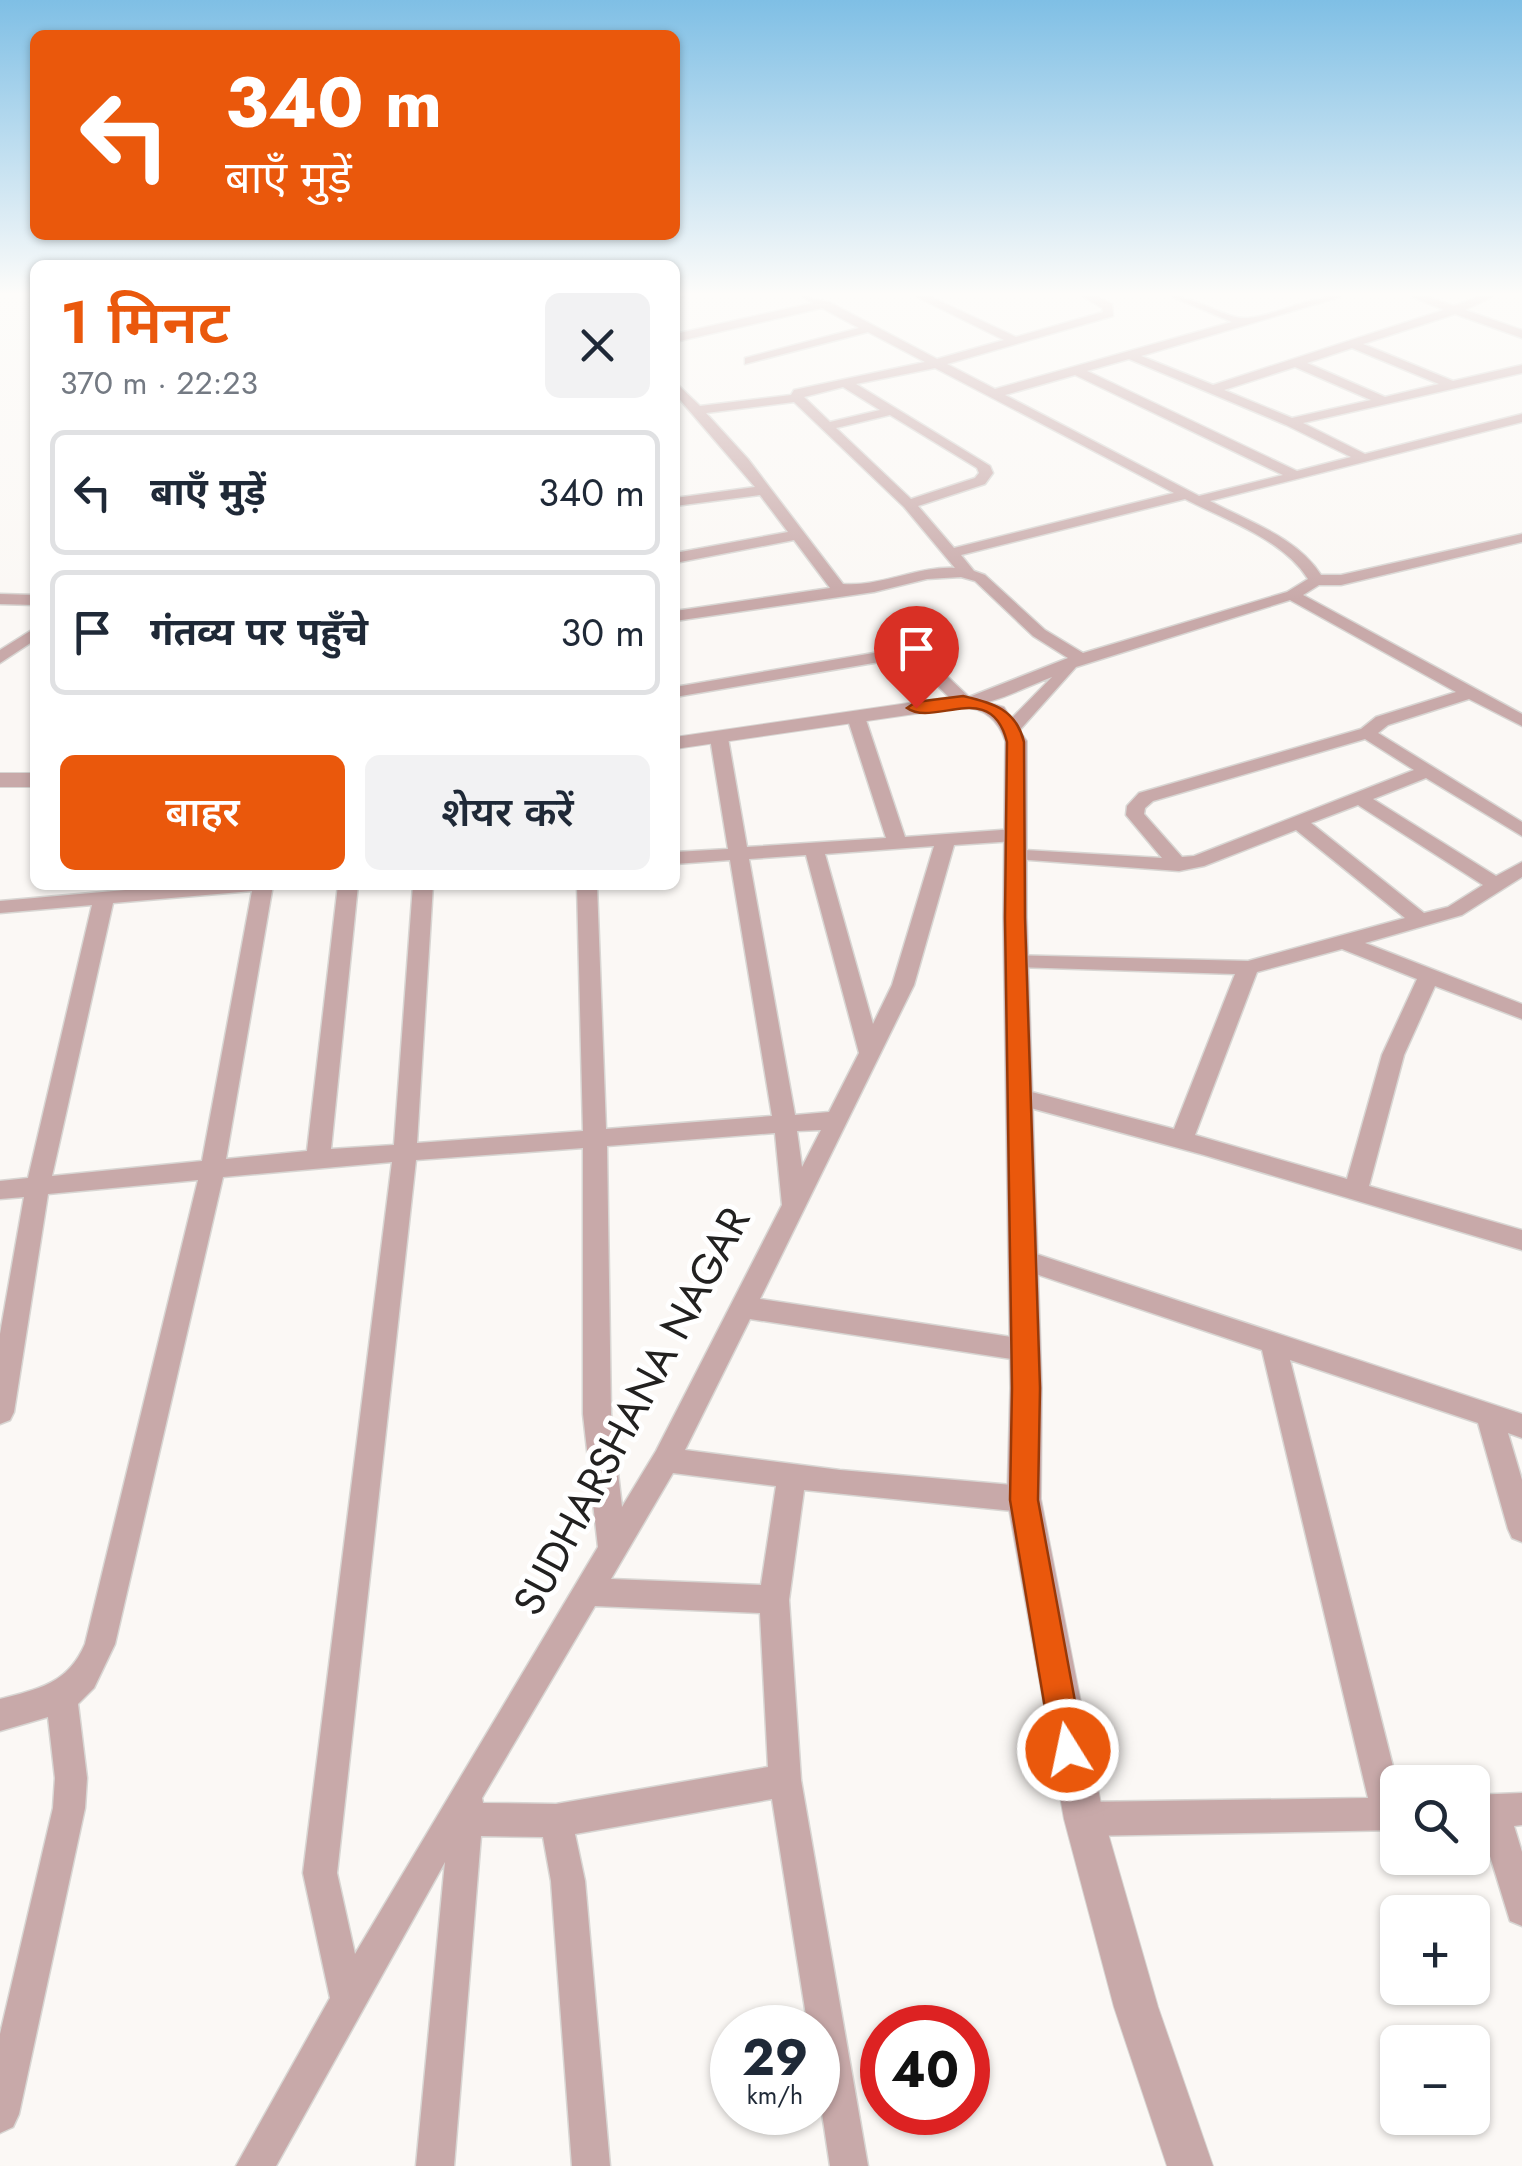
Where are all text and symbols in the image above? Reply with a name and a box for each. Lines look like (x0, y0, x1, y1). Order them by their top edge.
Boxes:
text: 340 m (225, 52, 442, 153)
icon: left (60, 70, 190, 200)
text: बाएँ मुड़ें (225, 145, 352, 210)
text: 1 मिनट (60, 279, 229, 366)
button: close (545, 293, 650, 398)
text: 370 m · 22:23 (60, 360, 258, 406)
text: बाएँ मुड़ें (150, 464, 266, 519)
icon: left (65, 465, 120, 520)
text: 340 m (538, 465, 645, 520)
text: गंतव्य पर पहुँचे (150, 604, 368, 659)
icon: arrive (65, 605, 120, 660)
text: 30 m (560, 605, 645, 660)
pin (874, 606, 959, 709)
icon: arrive (889, 621, 944, 676)
button: बाहर (60, 755, 345, 870)
button: शेयर करें (365, 755, 650, 870)
street label: SUDHARSHANA NAGAR (498, 1196, 765, 1626)
position arrow (1016, 1698, 1120, 1802)
map controls (1380, 1765, 1490, 2135)
button: search (1380, 1765, 1490, 1875)
button: + (1380, 1895, 1490, 2005)
speed limit sign: 40 (860, 2005, 990, 2135)
text: 29 (742, 2021, 808, 2094)
button: − (1380, 2025, 1490, 2135)
text: km/h (747, 2077, 803, 2113)

